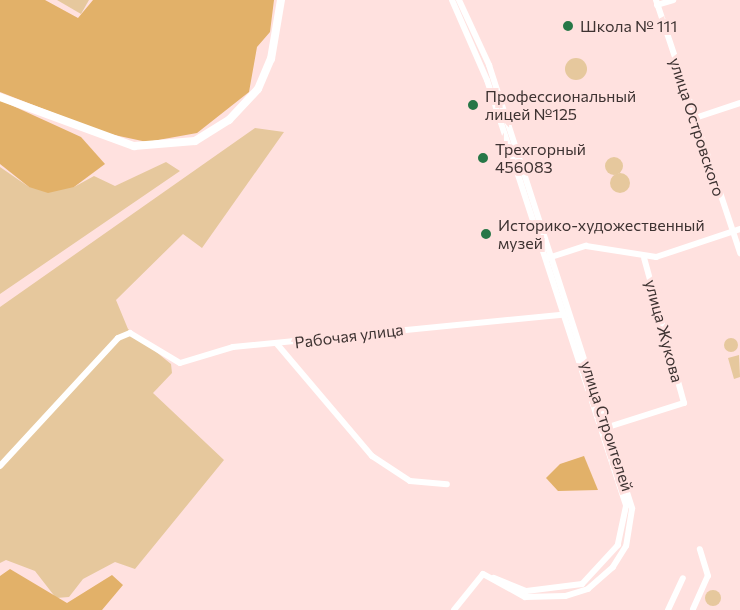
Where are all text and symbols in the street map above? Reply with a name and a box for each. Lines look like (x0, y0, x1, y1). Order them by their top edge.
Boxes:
place label: Школа № 111 (580, 16, 677, 36)
marker: Школа № 111 (561, 19, 575, 33)
street label: улица Островского (665, 55, 729, 199)
place label: Профессиональный лицей №125 (485, 86, 636, 124)
marker: Профессиональный лицей №125 (466, 98, 480, 112)
place label: Трехгорный 456083 (495, 139, 586, 177)
marker: Трехгорный 456083 (476, 151, 490, 165)
place label: Историко-художественный музей (498, 215, 705, 253)
marker: Историко-художественный музей (479, 227, 493, 241)
street label: улица Жукова (641, 278, 687, 384)
street label: Рабочая улица (293, 320, 405, 352)
street label: улица Строителей (577, 358, 637, 494)

